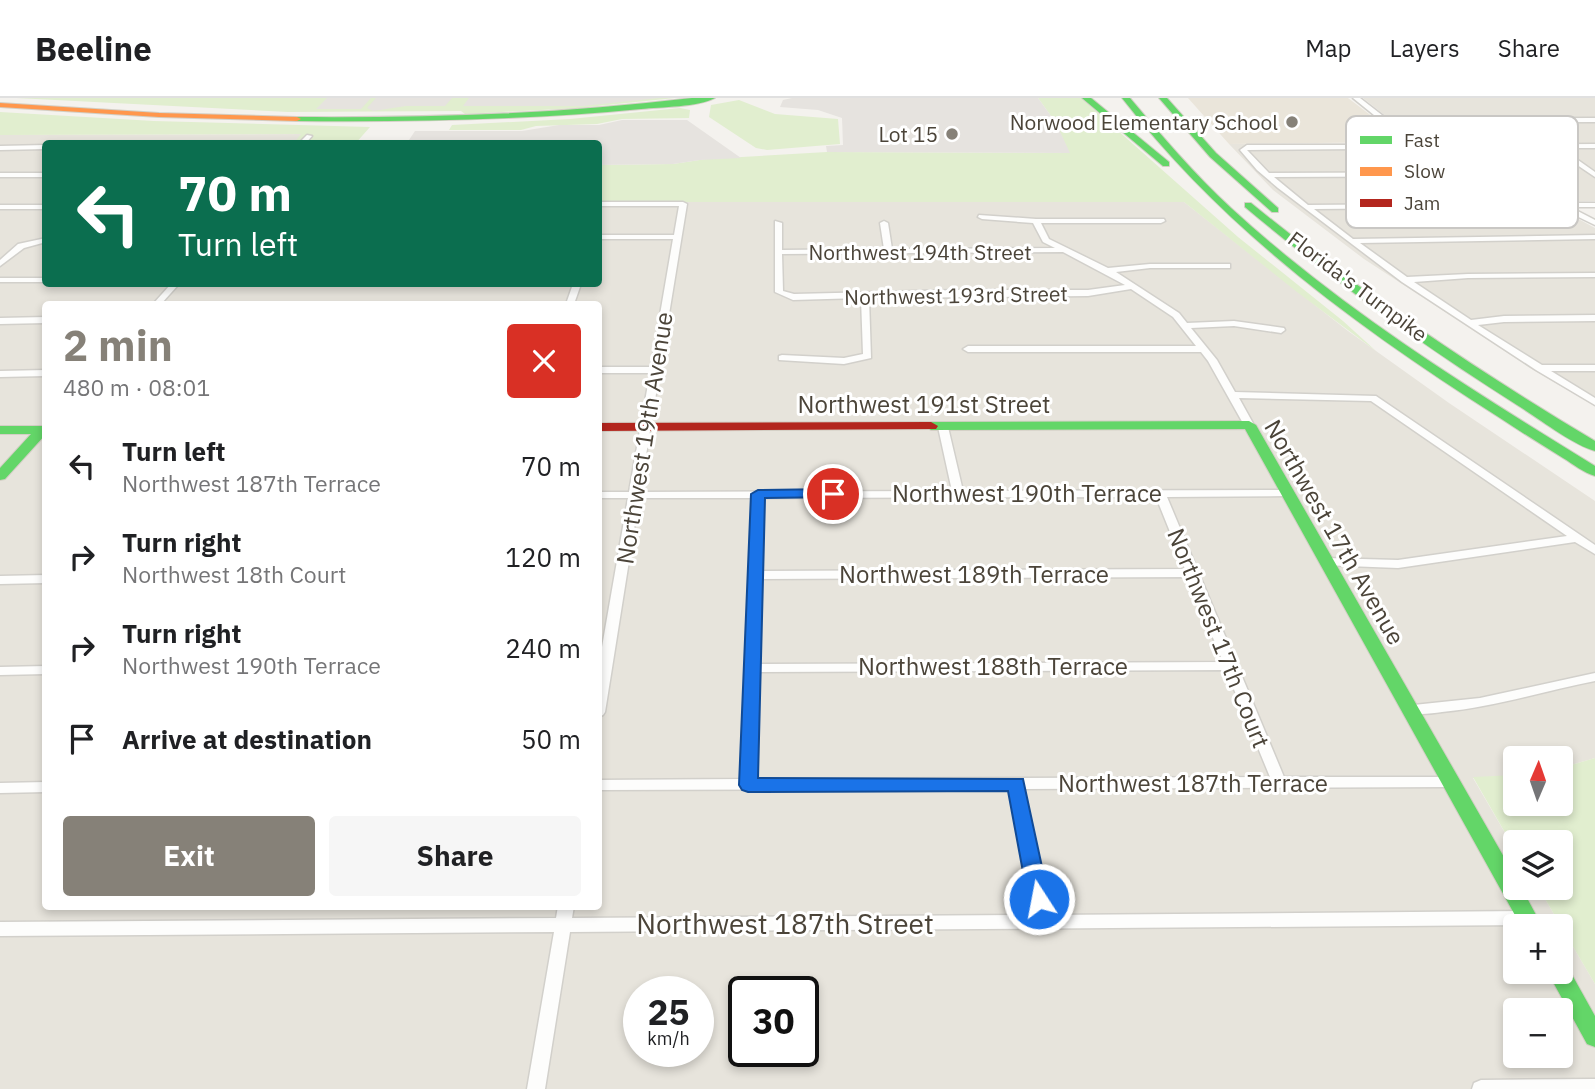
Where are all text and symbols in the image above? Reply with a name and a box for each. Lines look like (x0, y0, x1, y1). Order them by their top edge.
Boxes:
text: Beeline (35, 27, 152, 70)
text: Map (1305, 32, 1352, 64)
text: Layers (1390, 32, 1460, 64)
text: Share (1498, 32, 1560, 64)
place label: Norwood Elementary School (1010, 108, 1278, 136)
marker: Norwood Elementary School (1284, 114, 1300, 130)
legend (1346, 116, 1578, 228)
place label: Lot 15 (878, 120, 938, 148)
marker: Lot 15 (944, 126, 960, 142)
text: Fast (1404, 128, 1440, 152)
text: Slow (1404, 159, 1445, 183)
text: 70 m (178, 161, 292, 224)
icon: left (63, 168, 154, 259)
text: Jam (1404, 191, 1440, 215)
text: Turn left (178, 223, 298, 265)
street label: Florida's Turnpike (1283, 224, 1433, 348)
street label: Northwest 194th Street (808, 238, 1032, 266)
street label: Northwest 193rd Street (844, 279, 1068, 311)
street label: Northwest 19th Avenue (608, 310, 680, 566)
text: 2 min (63, 318, 173, 373)
button: close (507, 324, 581, 398)
text: 480 m · 08:01 (63, 372, 210, 402)
street label: Northwest 191st Street (798, 388, 1050, 420)
street label: Northwest 17th Avenue (1257, 414, 1413, 650)
text: Turn left (122, 434, 225, 468)
icon: left (63, 447, 101, 485)
text: 70 m (521, 449, 581, 483)
pin (803, 464, 863, 524)
text: Northwest 187th Terrace (122, 468, 381, 498)
icon: arrive (814, 475, 852, 513)
street label: Northwest 190th Terrace (892, 477, 1162, 509)
street label: Northwest 17th Court (1160, 523, 1278, 753)
text: Turn right (122, 525, 241, 559)
icon: right (63, 538, 101, 576)
text: 120 m (505, 540, 581, 574)
street label: Northwest 189th Terrace (839, 558, 1109, 590)
text: Northwest 18th Court (122, 559, 346, 589)
text: Turn right (122, 616, 241, 650)
icon: right (63, 629, 101, 667)
text: 240 m (505, 631, 581, 665)
text: Northwest 190th Terrace (122, 650, 381, 680)
street label: Northwest 188th Terrace (858, 650, 1128, 682)
icon: arrive (63, 720, 101, 758)
text: Arrive at destination (122, 722, 372, 756)
text: 50 m (521, 722, 581, 756)
north arrow (1503, 746, 1573, 816)
map controls (1503, 746, 1573, 1068)
street label: Northwest 187th Terrace (1058, 767, 1328, 799)
button: Exit (63, 816, 315, 896)
button: Share (329, 816, 581, 896)
button: layers (1503, 830, 1573, 900)
position arrow (1002, 862, 1076, 936)
street label: Northwest 187th Street (636, 905, 934, 942)
button: + (1503, 914, 1573, 984)
speed limit sign: 30 (728, 976, 819, 1067)
text: 25 (647, 989, 690, 1035)
button: − (1503, 998, 1573, 1068)
text: km/h (647, 1027, 690, 1050)

